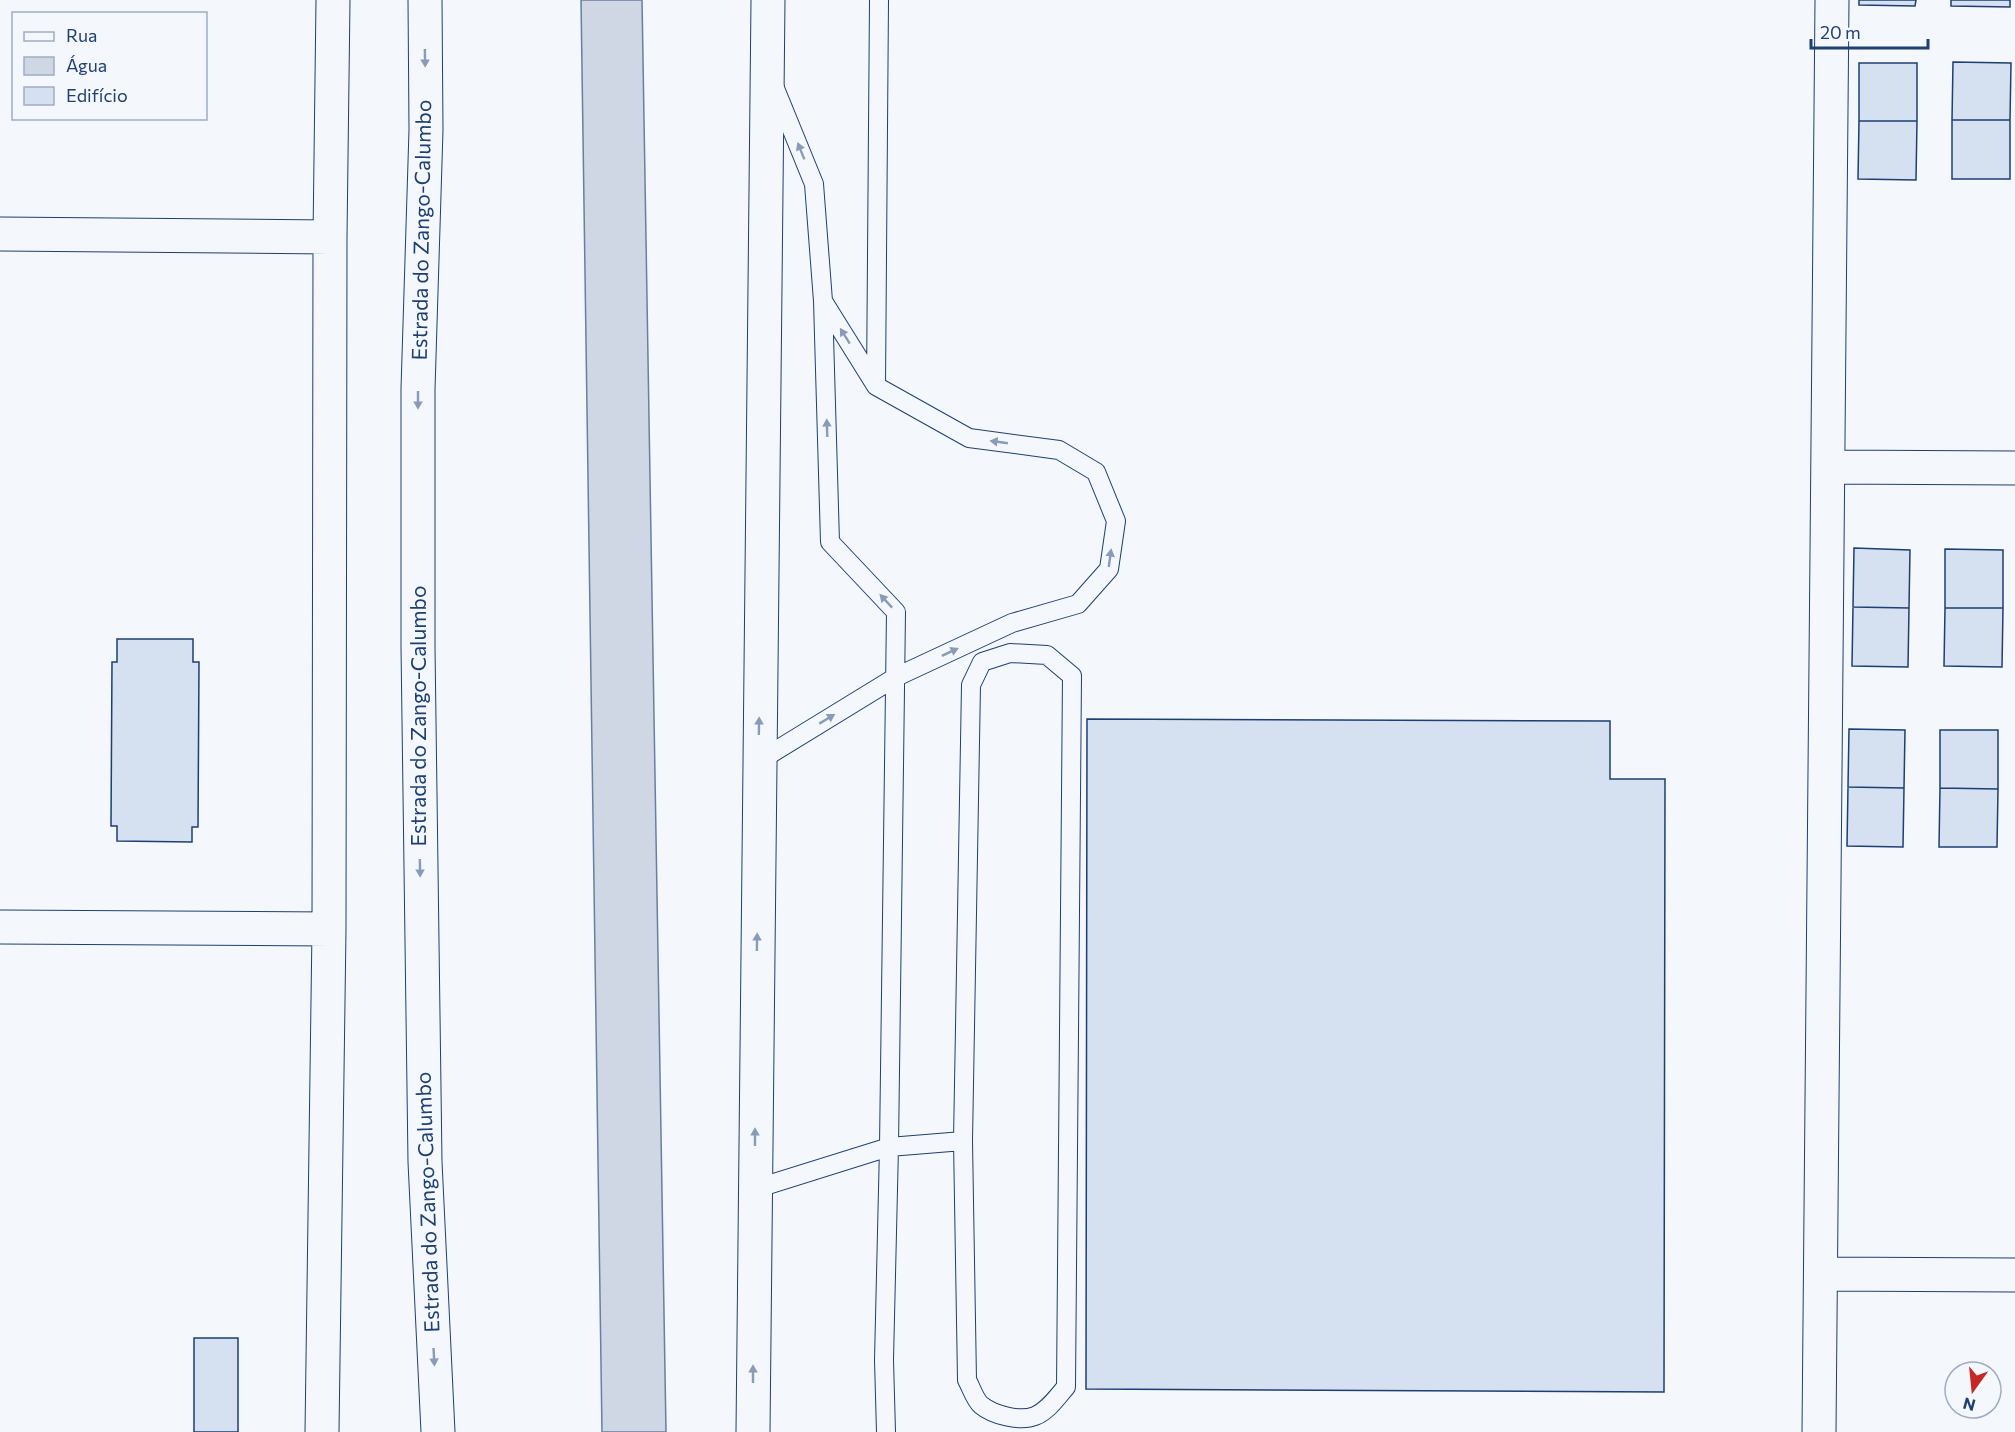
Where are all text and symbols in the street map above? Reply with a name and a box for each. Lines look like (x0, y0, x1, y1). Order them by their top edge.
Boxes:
legend (12, 12, 207, 120)
scale bar (1811, 12, 1928, 50)
text: 20 m (1820, 21, 1861, 43)
text: Rua (66, 24, 97, 46)
one-way arrow (420, 49, 430, 68)
text: Água (66, 54, 107, 76)
text: Edifício (66, 84, 128, 106)
street label: Estrada do Zango-Calumbo (406, 99, 435, 361)
one-way arrow (796, 141, 806, 159)
one-way arrow (840, 328, 851, 344)
one-way arrow (413, 391, 423, 410)
one-way arrow (822, 419, 831, 438)
one-way arrow (989, 437, 1008, 446)
one-way arrow (1106, 549, 1115, 568)
street label: Estrada do Zango-Calumbo (405, 586, 430, 846)
one-way arrow (879, 595, 893, 609)
one-way arrow (941, 648, 958, 657)
one-way arrow (819, 714, 835, 725)
one-way arrow (755, 716, 764, 735)
one-way arrow (415, 859, 425, 878)
one-way arrow (752, 932, 762, 951)
street label: Estrada do Zango-Calumbo (409, 1071, 444, 1333)
one-way arrow (750, 1127, 760, 1146)
one-way arrow (429, 1348, 438, 1367)
north arrow (1943, 1360, 2003, 1420)
one-way arrow (748, 1364, 758, 1383)
text: N (1961, 1394, 1977, 1416)

